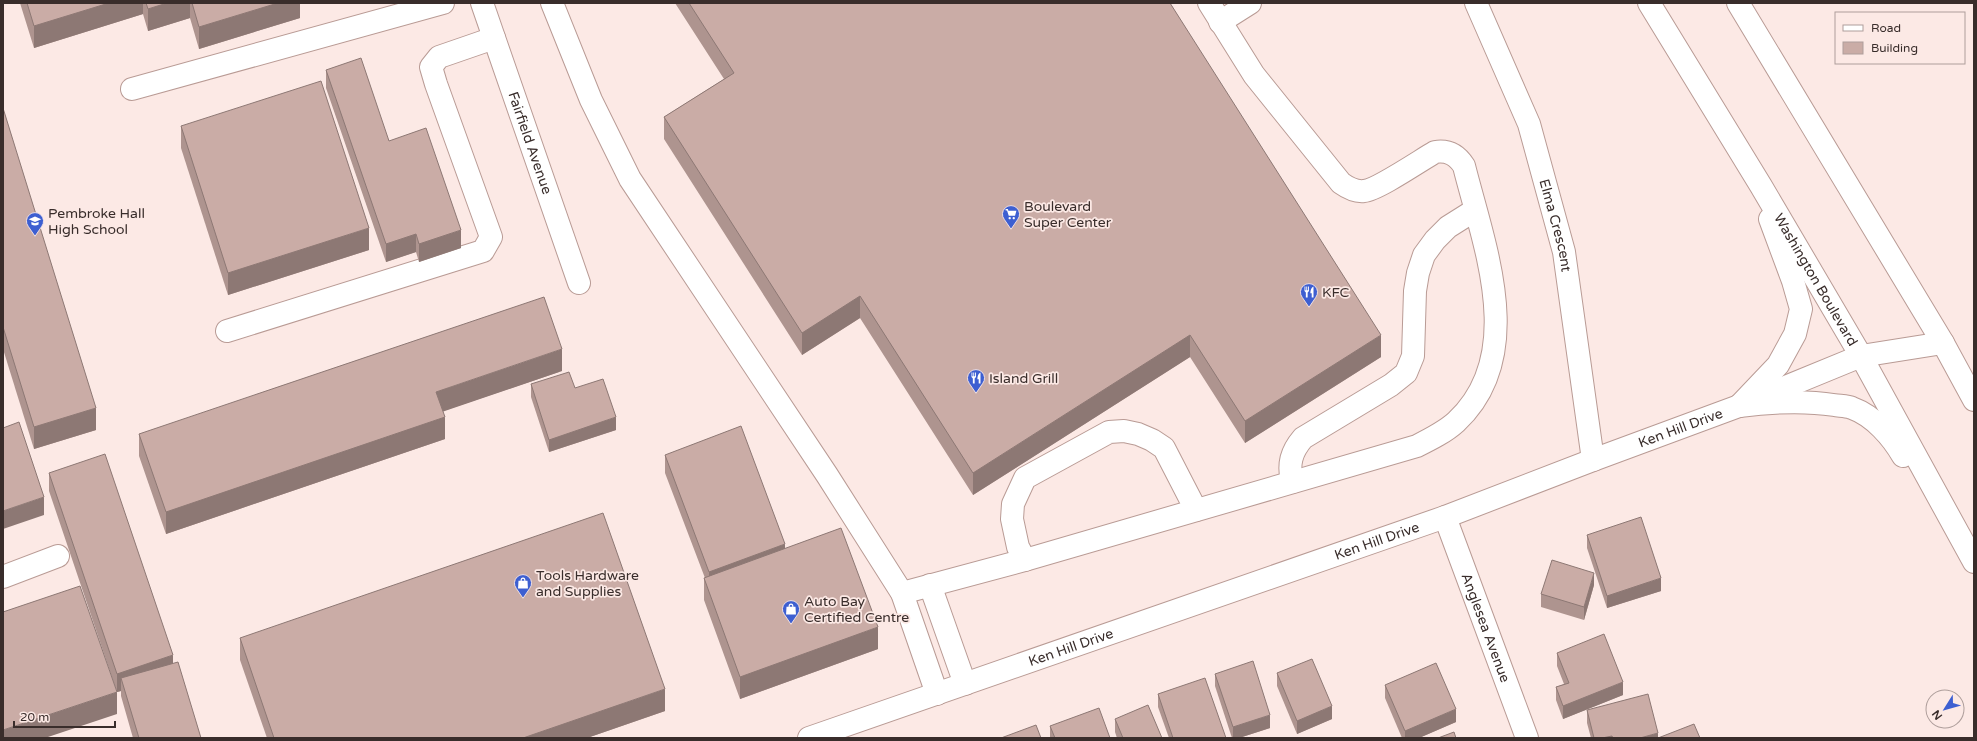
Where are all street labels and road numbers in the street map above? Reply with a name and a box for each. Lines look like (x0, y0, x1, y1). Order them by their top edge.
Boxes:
street label: Fairfield Avenue (504, 90, 556, 197)
street label: Elma Crescent (1535, 177, 1575, 274)
street label: Washington Boulevard (1770, 210, 1861, 349)
street label: Ken Hill Drive (1636, 405, 1725, 452)
street label: Ken Hill Drive (1332, 519, 1422, 564)
street label: Anglesea Avenue (1458, 571, 1514, 685)
street label: Ken Hill Drive (1026, 625, 1116, 670)

